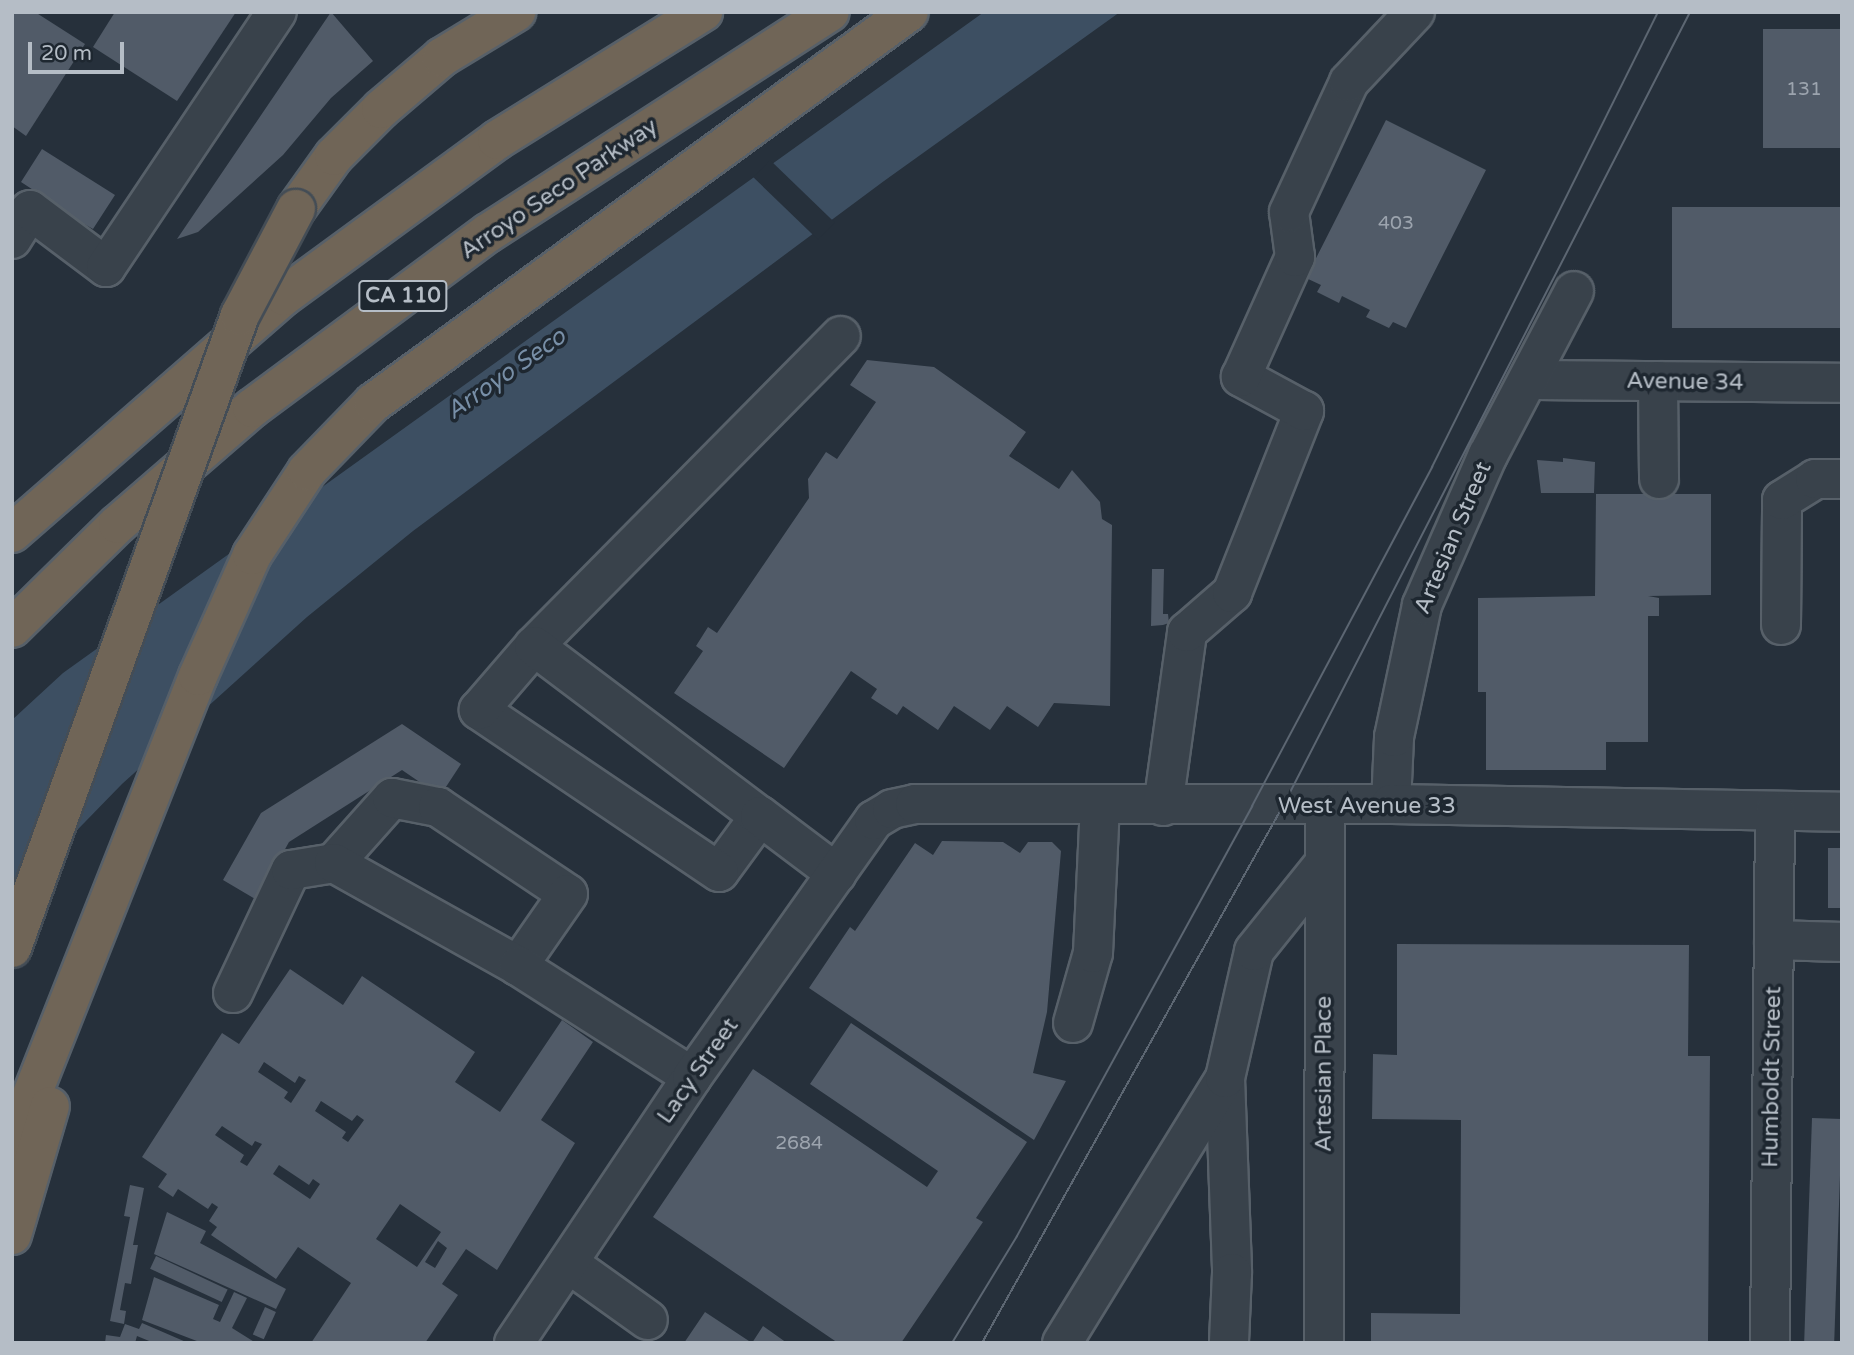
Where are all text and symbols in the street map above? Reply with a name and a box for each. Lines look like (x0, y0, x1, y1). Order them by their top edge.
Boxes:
scale bar (32, 28, 128, 72)
text: 20 m (41, 41, 92, 66)
house number: 131 (1786, 79, 1822, 101)
street label: Arroyo Seco Parkway (455, 113, 663, 265)
house number: 403 (1378, 213, 1414, 235)
road number: CA 110 (358, 278, 448, 314)
water label: Arroyo Seco (441, 322, 571, 426)
street label: Avenue 34 (1626, 367, 1744, 397)
street label: Artesian Street (1408, 458, 1498, 618)
street label: West Avenue 33 (1278, 792, 1456, 820)
street label: Humboldt Street (1757, 986, 1787, 1168)
street label: Artesian Place (1310, 996, 1338, 1152)
street label: Lacy Street (652, 1013, 744, 1129)
house number: 2684 (775, 1133, 823, 1155)

